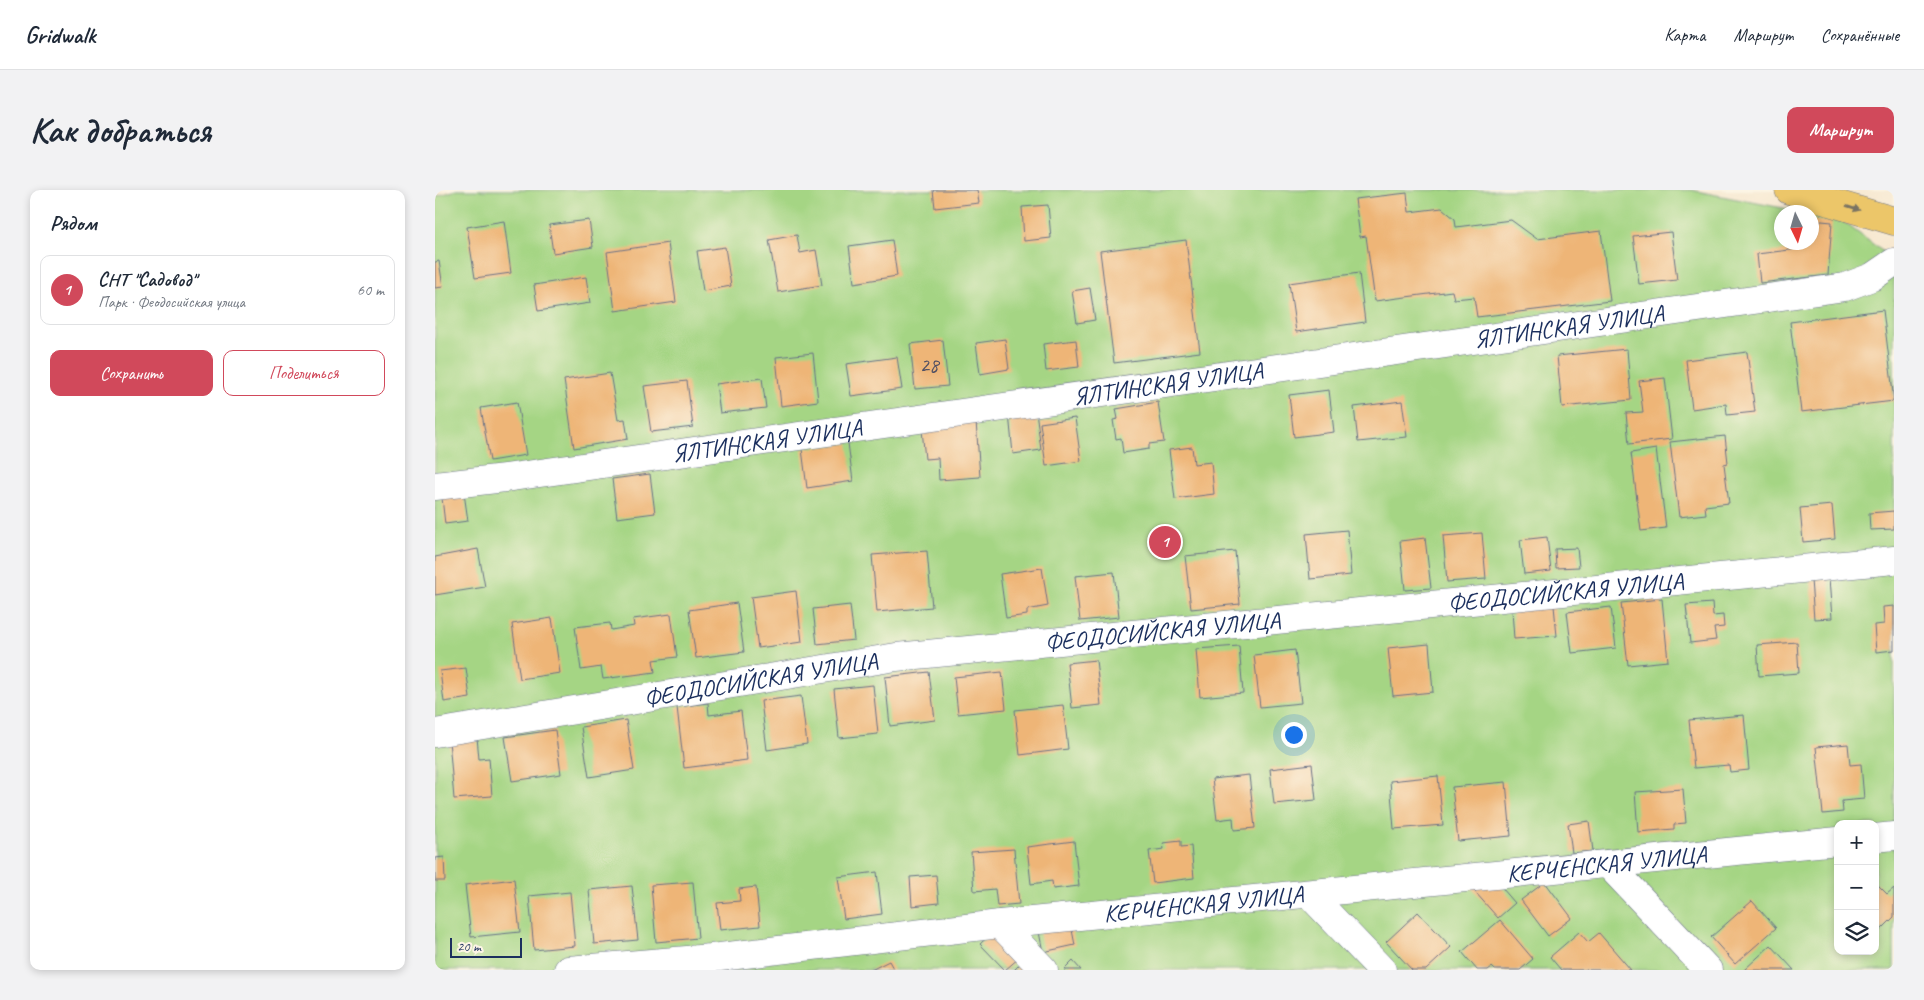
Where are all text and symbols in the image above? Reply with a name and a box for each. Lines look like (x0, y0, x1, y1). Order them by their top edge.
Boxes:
text: Gridwalk (25, 20, 95, 50)
text: Карта (1664, 24, 1705, 46)
text: Маршрут (1733, 24, 1793, 46)
text: Сохранённые (1821, 24, 1899, 46)
button: Маршрут (1787, 107, 1894, 153)
text: Как добраться (30, 108, 211, 153)
north arrow (1774, 205, 1819, 250)
one-way arrow (1845, 205, 1860, 212)
text: Рядом (50, 210, 97, 236)
text: СНТ "Садовод" (98, 268, 196, 292)
text: 1 (63, 280, 71, 300)
text: 60 m (357, 280, 384, 300)
text: Парк · Феодосийская улица (98, 292, 245, 312)
street label: ЯЛТИНСКАЯ УЛИЦА (1472, 298, 1667, 355)
button: Сохранить (50, 350, 213, 396)
button: Поделиться (223, 350, 385, 396)
house number: 28 (920, 352, 941, 378)
street label: ЯЛТИНСКАЯ УЛИЦА (1071, 355, 1266, 412)
street label: ЯЛТИНСКАЯ УЛИЦА (670, 412, 865, 469)
pin: 1 (1149, 523, 1181, 561)
street label: ФЕОДОСИЙСКАЯ УЛИЦА (1447, 565, 1686, 618)
street label: ФЕОДОСИЙСКАЯ УЛИЦА (1044, 605, 1282, 657)
street label: ФЕОДОСИЙСКАЯ УЛИЦА (642, 645, 880, 713)
your location (1281, 722, 1307, 748)
map controls (1834, 820, 1879, 955)
button: + (1834, 820, 1879, 865)
street label: КЕРЧЕНСКАЯ УЛИЦА (1505, 839, 1709, 889)
button: − (1834, 865, 1879, 910)
street label: КЕРЧЕНСКАЯ УЛИЦА (1102, 879, 1306, 929)
button: layers (1834, 910, 1879, 955)
scale bar (450, 935, 523, 958)
text: 20 m (457, 938, 481, 955)

